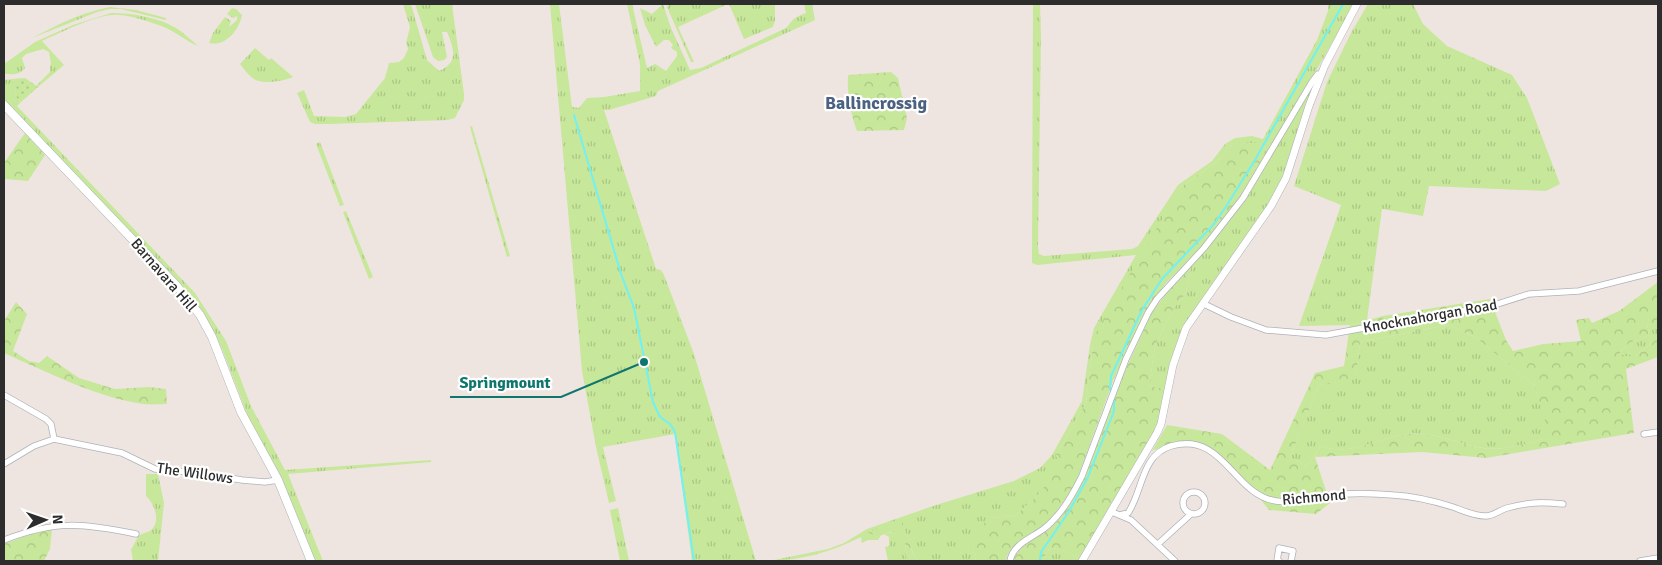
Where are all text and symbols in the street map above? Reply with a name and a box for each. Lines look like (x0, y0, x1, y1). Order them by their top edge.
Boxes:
district label: Ballincrossig (825, 92, 927, 114)
street label: Barnavara Hill (127, 235, 201, 315)
street label: Knocknahorgan Road (1362, 295, 1498, 337)
callout: Springmount (450, 366, 561, 397)
text: Springmount (459, 373, 551, 393)
street label: The Willows (156, 459, 235, 487)
street label: Richmond (1281, 485, 1347, 509)
north arrow (20, 495, 70, 545)
text: N (49, 514, 66, 525)

